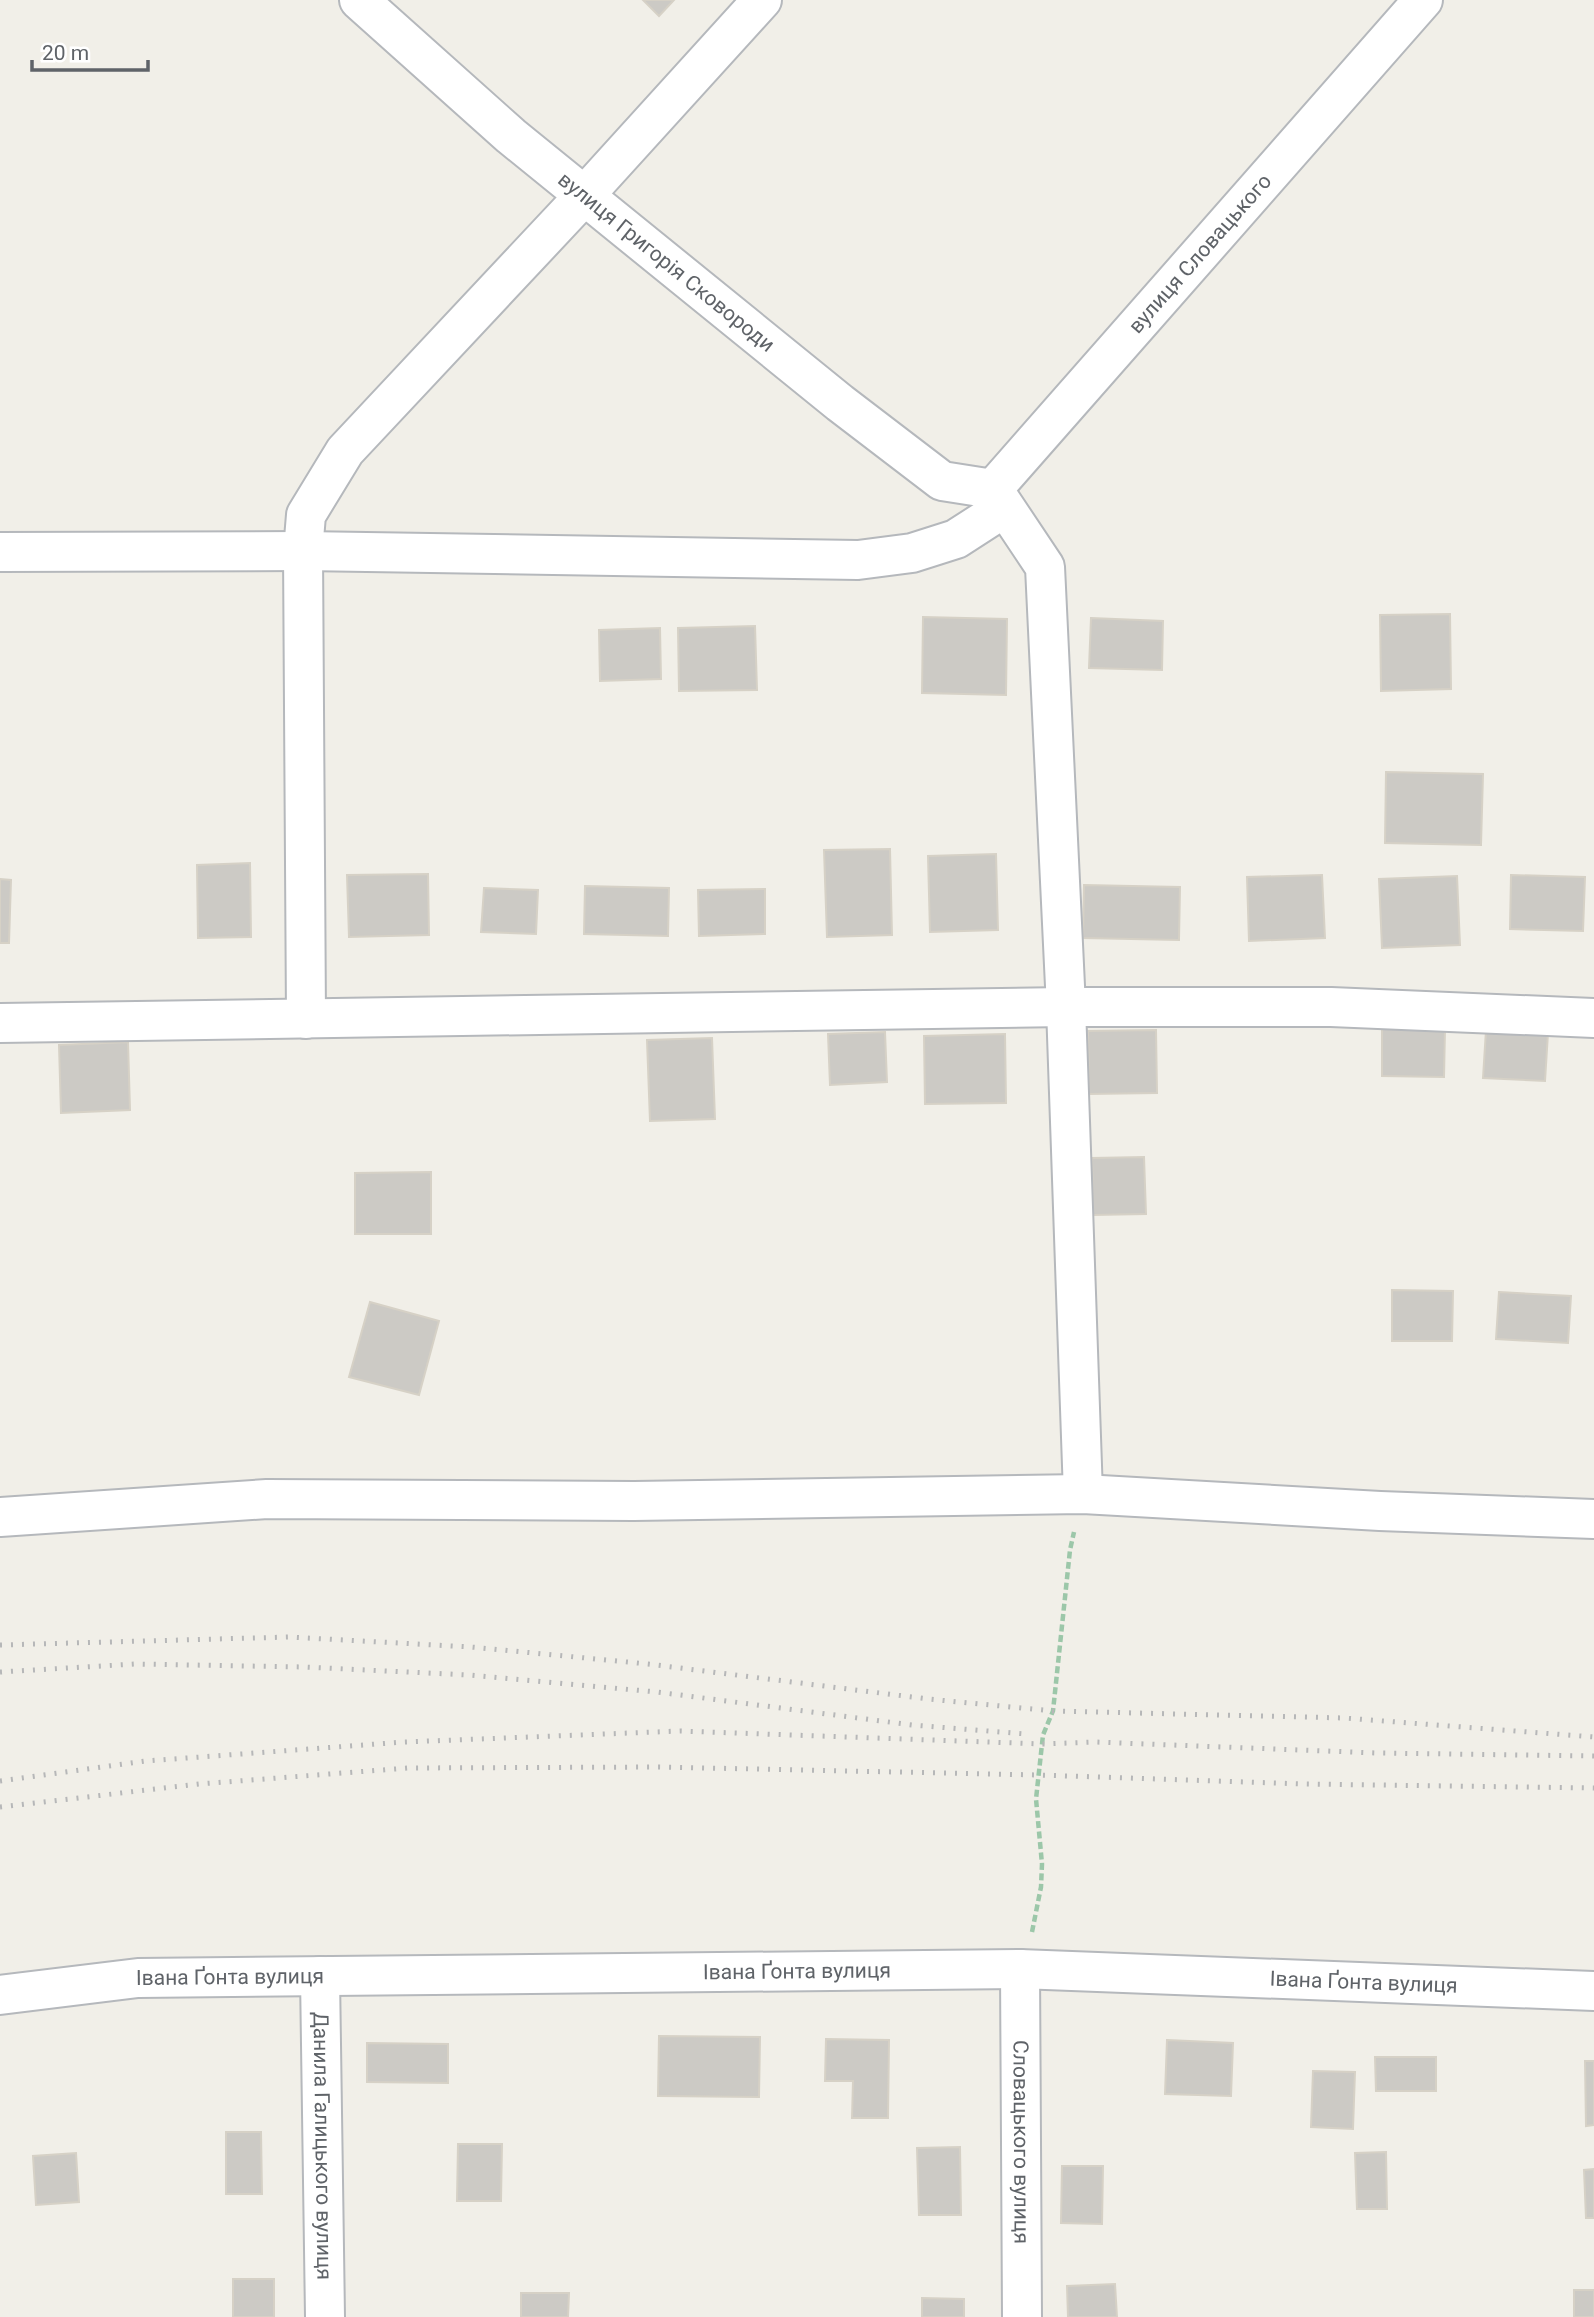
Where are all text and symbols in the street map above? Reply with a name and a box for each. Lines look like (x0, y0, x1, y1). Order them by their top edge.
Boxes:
scale bar (32, 28, 147, 72)
text: 20 m (42, 41, 89, 65)
street label: вулиця Григорія Сковороди (553, 167, 779, 357)
street label: вулиця Словацького (1124, 169, 1276, 338)
street label: Івана Ґонта вулиця (703, 1958, 891, 1984)
street label: Івана Ґонта вулиця (136, 1964, 324, 1990)
street label: Івана Ґонта вулиця (1269, 1967, 1458, 1998)
street label: Данила Галицького вулиця (309, 2012, 336, 2280)
street label: Словацького вулиця (1008, 2040, 1034, 2244)

